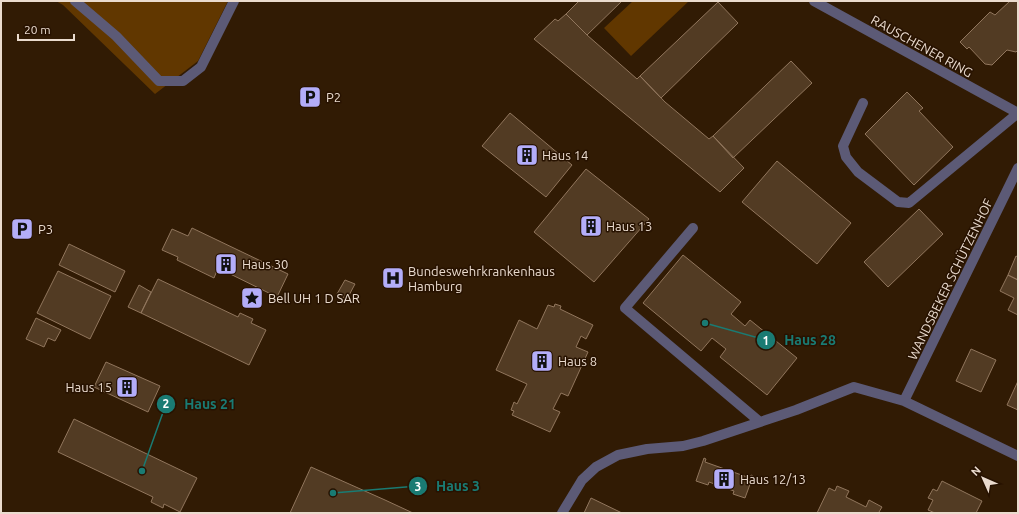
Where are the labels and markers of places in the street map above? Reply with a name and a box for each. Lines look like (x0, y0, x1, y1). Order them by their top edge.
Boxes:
parking icon: P2 (297, 84, 323, 110)
place label: P2 (326, 90, 341, 104)
building icon: Haus 14 (514, 142, 540, 168)
place label: Haus 14 (542, 148, 588, 162)
building icon: Haus 13 (578, 213, 604, 239)
parking icon: P3 (9, 216, 35, 242)
place label: Haus 13 (606, 219, 652, 233)
place label: P3 (38, 222, 53, 236)
building icon: Haus 30 (213, 251, 239, 277)
place label: Haus 30 (242, 257, 288, 271)
place label: Bundeswehrkrankenhaus Hamburg (408, 264, 555, 293)
hospital icon: Bundeswehrkrankenhaus Hamburg (380, 265, 406, 291)
place icon: Bell UH 1 D SAR (239, 285, 265, 311)
place label: Bell UH 1 D SAR (268, 291, 360, 305)
callout: Haus 28 (756, 327, 844, 353)
building icon: Haus 8 (529, 348, 555, 374)
place label: Haus 8 (558, 354, 597, 368)
building icon: Haus 15 (114, 374, 140, 400)
place label: Haus 15 (66, 380, 112, 394)
callout: Haus 21 (156, 391, 243, 417)
building icon: Haus 12/13 (711, 466, 737, 492)
place label: Haus 12/13 (740, 472, 806, 486)
callout: Haus 3 (408, 473, 488, 499)

